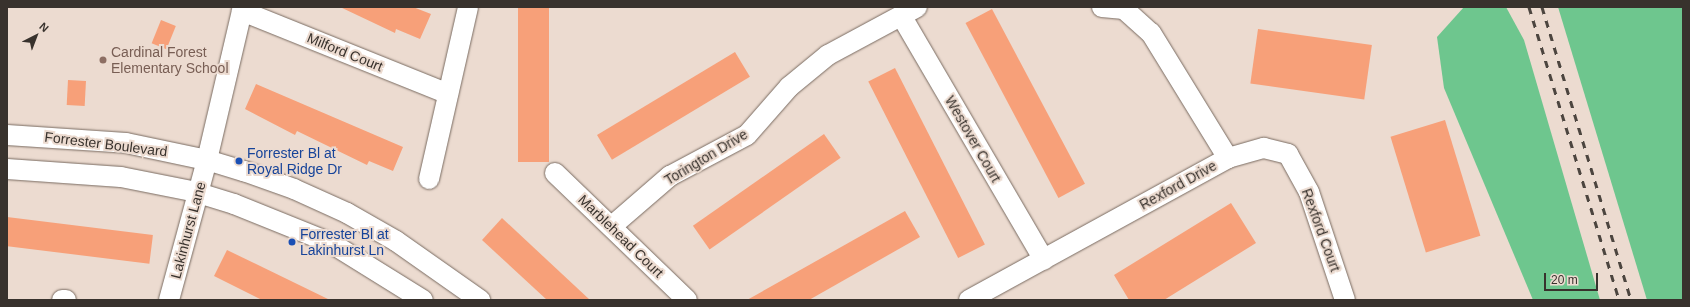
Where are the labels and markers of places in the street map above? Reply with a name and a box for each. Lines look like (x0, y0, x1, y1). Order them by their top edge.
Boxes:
place label: Cardinal Forest Elementary School (111, 44, 229, 76)
marker: Cardinal Forest Elementary School (98, 55, 108, 65)
place label: Forrester Bl at Royal Ridge Dr (247, 145, 342, 178)
marker: Forrester Bl at Royal Ridge Dr (234, 156, 244, 166)
place label: Forrester Bl at Lakinhurst Ln (300, 226, 389, 258)
marker: Forrester Bl at Lakinhurst Ln (287, 237, 297, 247)

